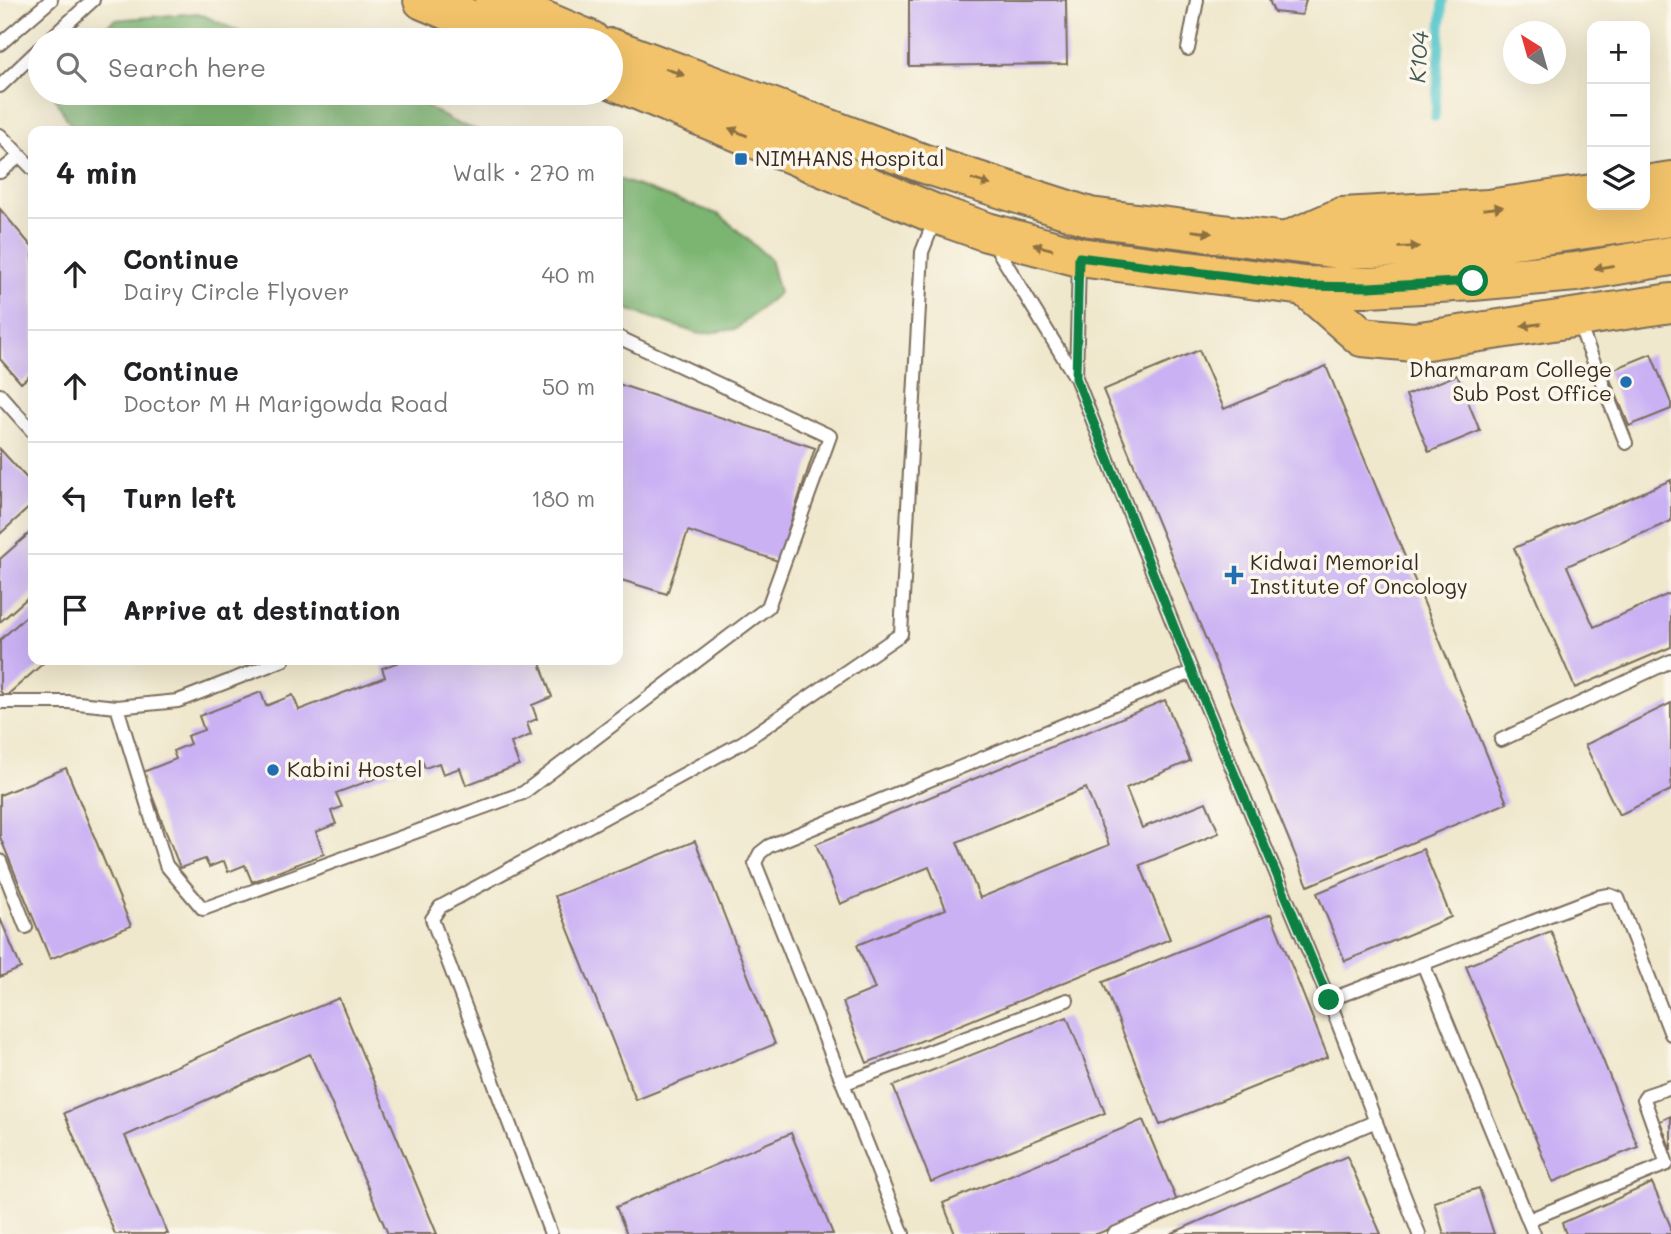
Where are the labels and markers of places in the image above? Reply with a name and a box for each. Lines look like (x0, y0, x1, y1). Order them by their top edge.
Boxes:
place label: NIMHANS Hospital (755, 144, 945, 171)
marker: NIMHANS Hospital (733, 151, 749, 167)
place label: Dharmaram College Sub Post Office (1409, 355, 1612, 406)
marker: Dharmaram College Sub Post Office (1618, 374, 1634, 390)
place label: Kidwai Memorial Institute of Oncology (1250, 548, 1468, 599)
marker: Kidwai Memorial Institute of Oncology (1224, 565, 1244, 585)
place label: Kabini Hostel (287, 755, 423, 782)
marker: Kabini Hostel (265, 762, 281, 778)

